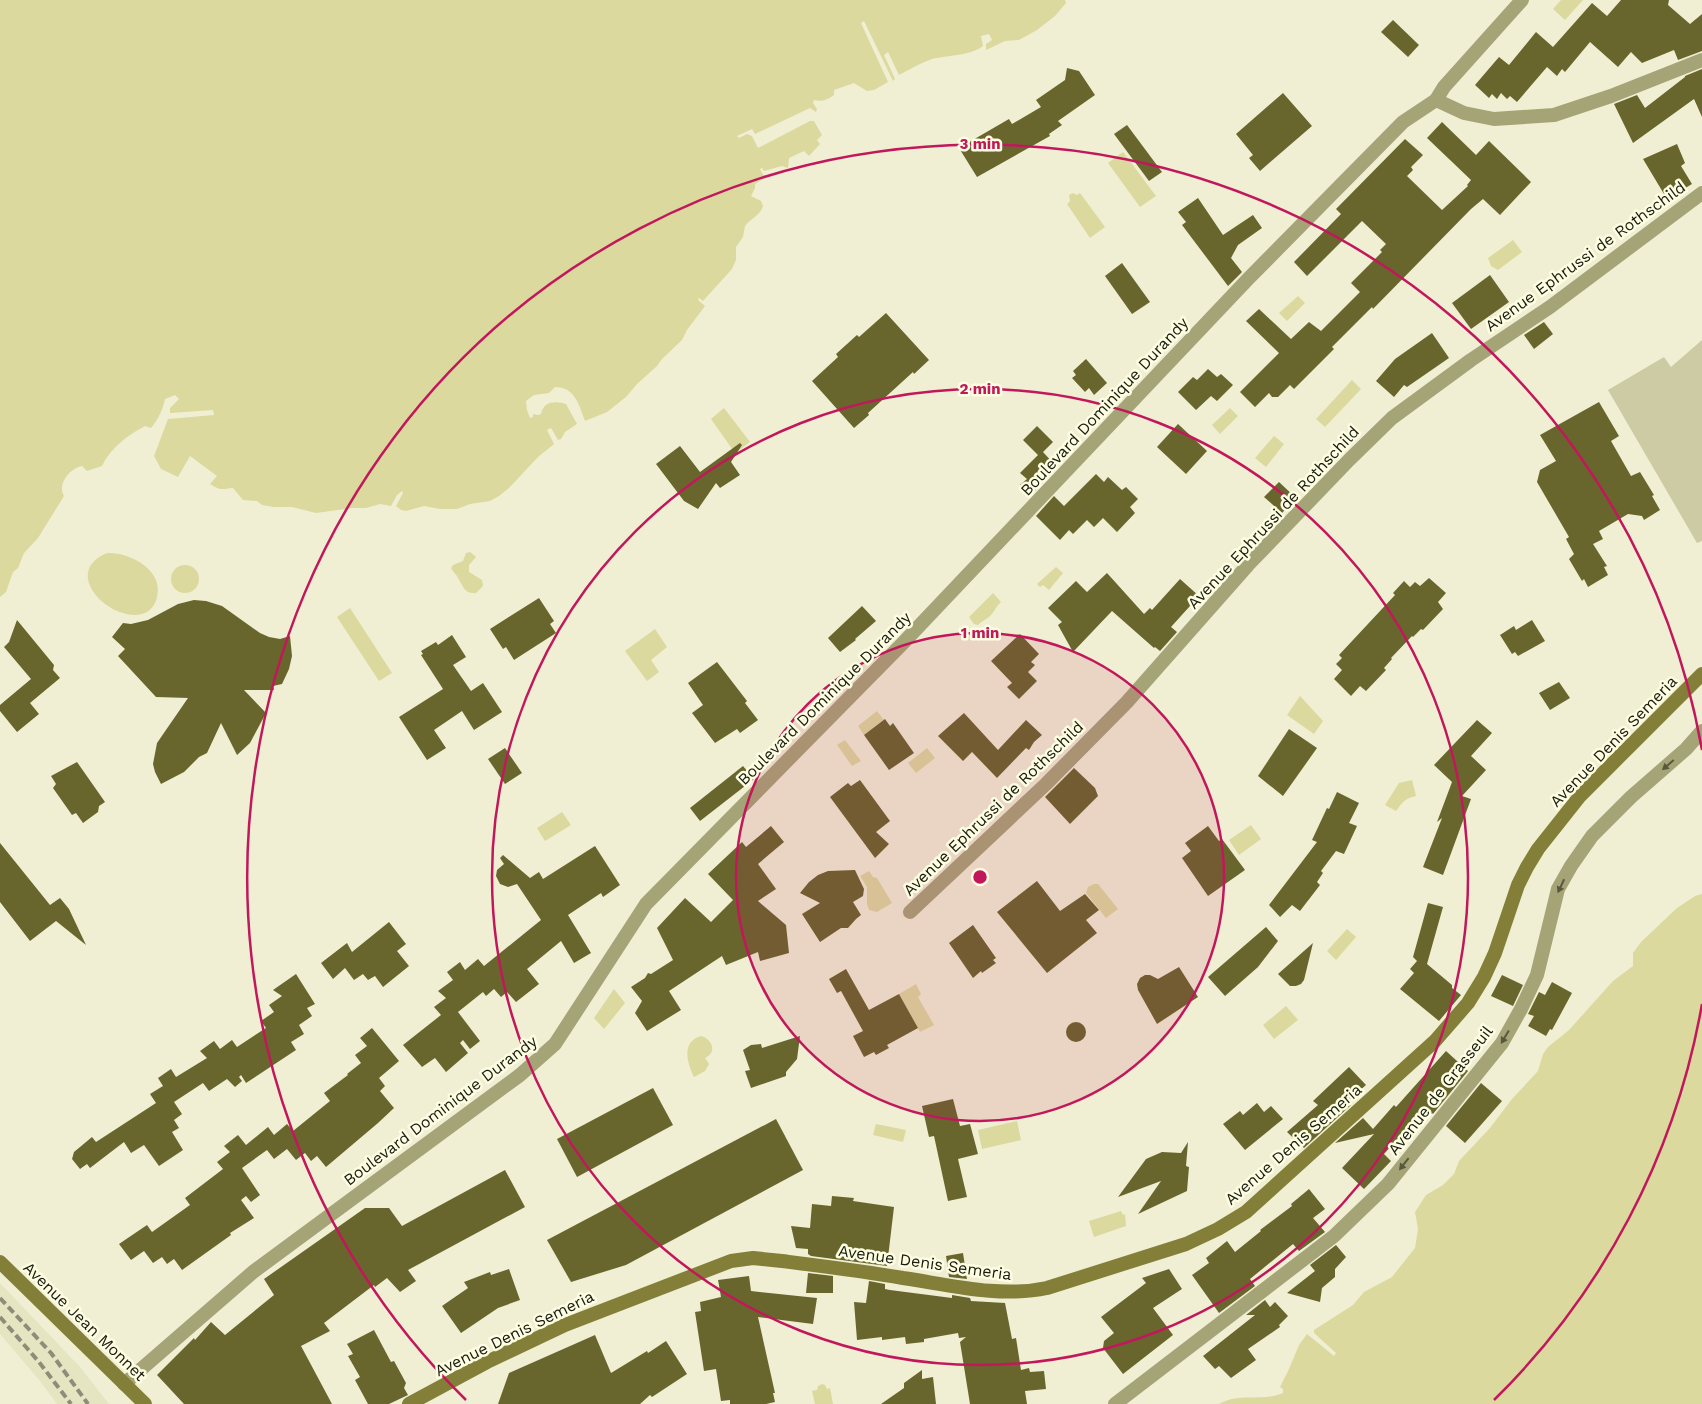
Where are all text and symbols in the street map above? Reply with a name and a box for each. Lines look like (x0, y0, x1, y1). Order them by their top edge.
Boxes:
text: 3 min (960, 135, 1000, 153)
street label: Avenue Ephrussi de Rothschild (1481, 177, 1689, 335)
street label: Boulevard Dominique Durandy (1017, 313, 1193, 500)
text: 2 min (959, 380, 1001, 398)
street label: Avenue Ephrussi de Rothschild (1184, 422, 1363, 613)
street label: Boulevard Dominique Durandy (734, 607, 915, 789)
text: 1 min (961, 624, 999, 642)
street label: Avenue Denis Semeria (1546, 672, 1681, 811)
street label: Avenue Ephrussi de Rothschild (899, 717, 1087, 900)
one-way arrow (1662, 759, 1674, 771)
centre of rings (971, 868, 989, 886)
one-way arrow (1557, 879, 1565, 893)
street label: Avenue de Grasseuil (1384, 1022, 1497, 1159)
street label: Boulevard Dominique Durandy (340, 1031, 541, 1189)
one-way arrow (1501, 1031, 1510, 1044)
street label: Avenue Denis Semeria (1221, 1080, 1365, 1209)
one-way arrow (1398, 1157, 1409, 1170)
street label: Avenue Denis Semeria (837, 1241, 1013, 1284)
street label: Avenue Jean Monnet (19, 1258, 150, 1385)
street label: Avenue Denis Semeria (432, 1287, 597, 1380)

